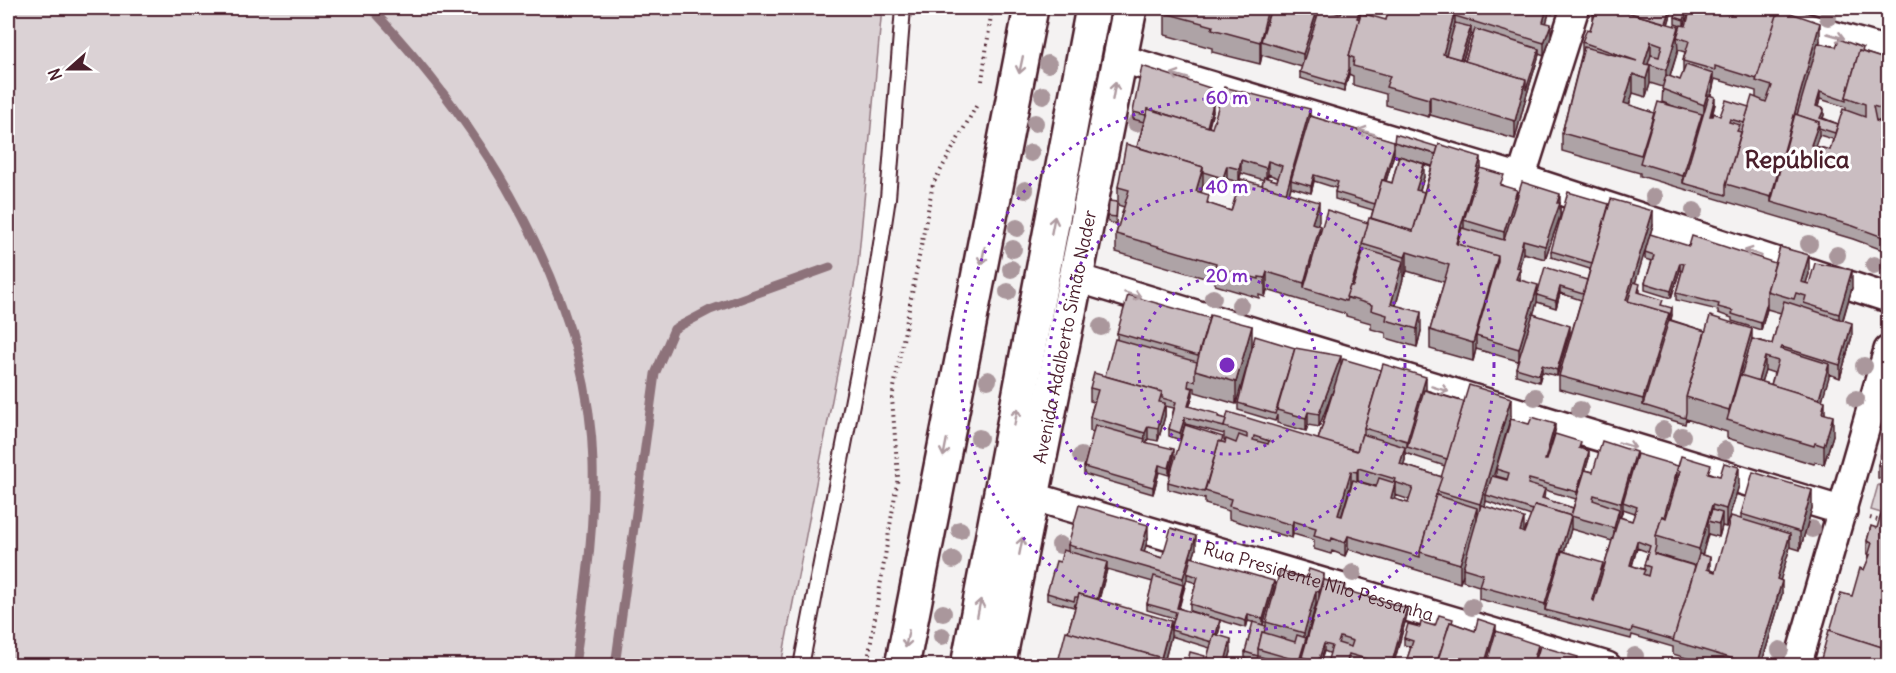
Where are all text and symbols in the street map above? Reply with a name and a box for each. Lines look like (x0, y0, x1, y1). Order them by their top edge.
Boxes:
one-way arrow (1826, 31, 1845, 42)
north arrow (39, 39, 99, 99)
one-way arrow (1015, 55, 1026, 74)
text: N (44, 66, 66, 83)
one-way arrow (1171, 70, 1190, 81)
one-way arrow (1108, 81, 1119, 101)
text: 60 m (1206, 86, 1248, 109)
one-way arrow (1358, 126, 1377, 137)
district label: República (1744, 144, 1850, 174)
text: 40 m (1206, 175, 1248, 198)
street label: Avenida Adalberto Simão Nader (1027, 207, 1101, 465)
one-way arrow (1048, 216, 1059, 235)
one-way arrow (977, 246, 988, 266)
one-way arrow (1744, 247, 1763, 258)
text: 20 m (1206, 264, 1248, 287)
one-way arrow (1123, 290, 1142, 301)
centre of rings (1217, 355, 1237, 375)
one-way arrow (1430, 384, 1449, 395)
one-way arrow (1011, 407, 1022, 427)
one-way arrow (939, 437, 950, 457)
one-way arrow (1617, 440, 1636, 451)
street label: Rua Presidente Nilo Pessanha (1201, 536, 1437, 626)
one-way arrow (1016, 537, 1027, 557)
one-way arrow (974, 599, 985, 618)
one-way arrow (901, 629, 913, 648)

